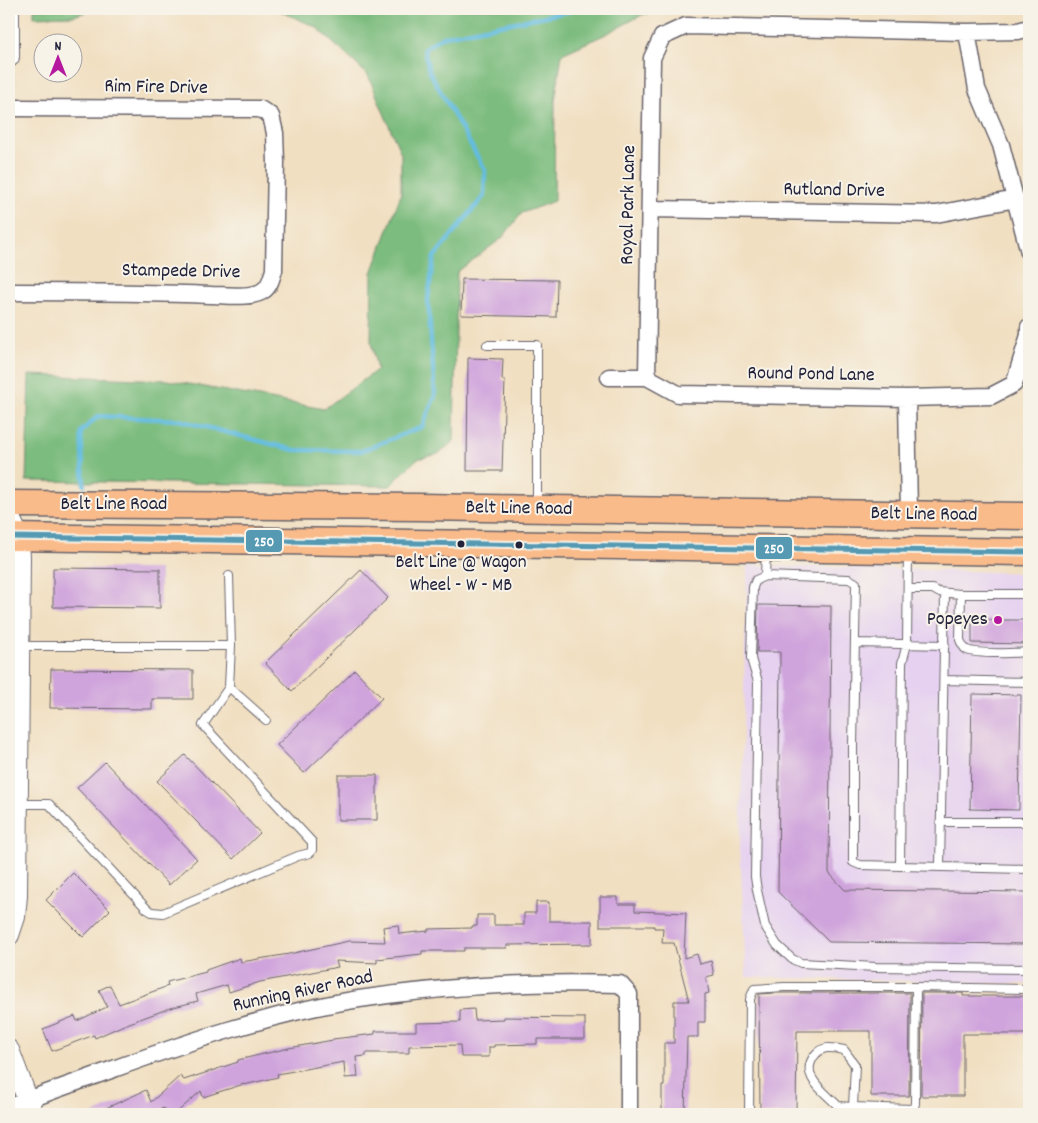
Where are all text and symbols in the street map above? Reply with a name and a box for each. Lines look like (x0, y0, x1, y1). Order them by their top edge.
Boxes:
north arrow (32, 32, 82, 82)
text: N (55, 37, 62, 57)
street label: Rim Fire Drive (104, 73, 208, 103)
street label: Royal Park Lane (614, 145, 644, 265)
street label: Rutland Drive (783, 176, 885, 206)
street label: Stampede Drive (121, 257, 241, 287)
street label: Round Pond Lane (747, 360, 875, 390)
street label: Belt Line Road (61, 491, 167, 519)
street label: Belt Line Road (465, 494, 573, 524)
street label: Belt Line Road (870, 500, 978, 530)
line badge: 250 (245, 529, 283, 553)
text: 250 (254, 533, 274, 553)
line badge: 250 (755, 536, 793, 560)
marker: Belt Line @ Wagon Wheel - W - MB (456, 539, 466, 549)
unlabelled marker (514, 540, 524, 550)
text: 250 (764, 540, 784, 560)
place label: Belt Line @ Wagon Wheel - W - MB (396, 550, 526, 600)
place label: Popeyes (927, 606, 988, 634)
marker: Popeyes (992, 614, 1004, 626)
street label: Running River Road (230, 963, 376, 1021)

